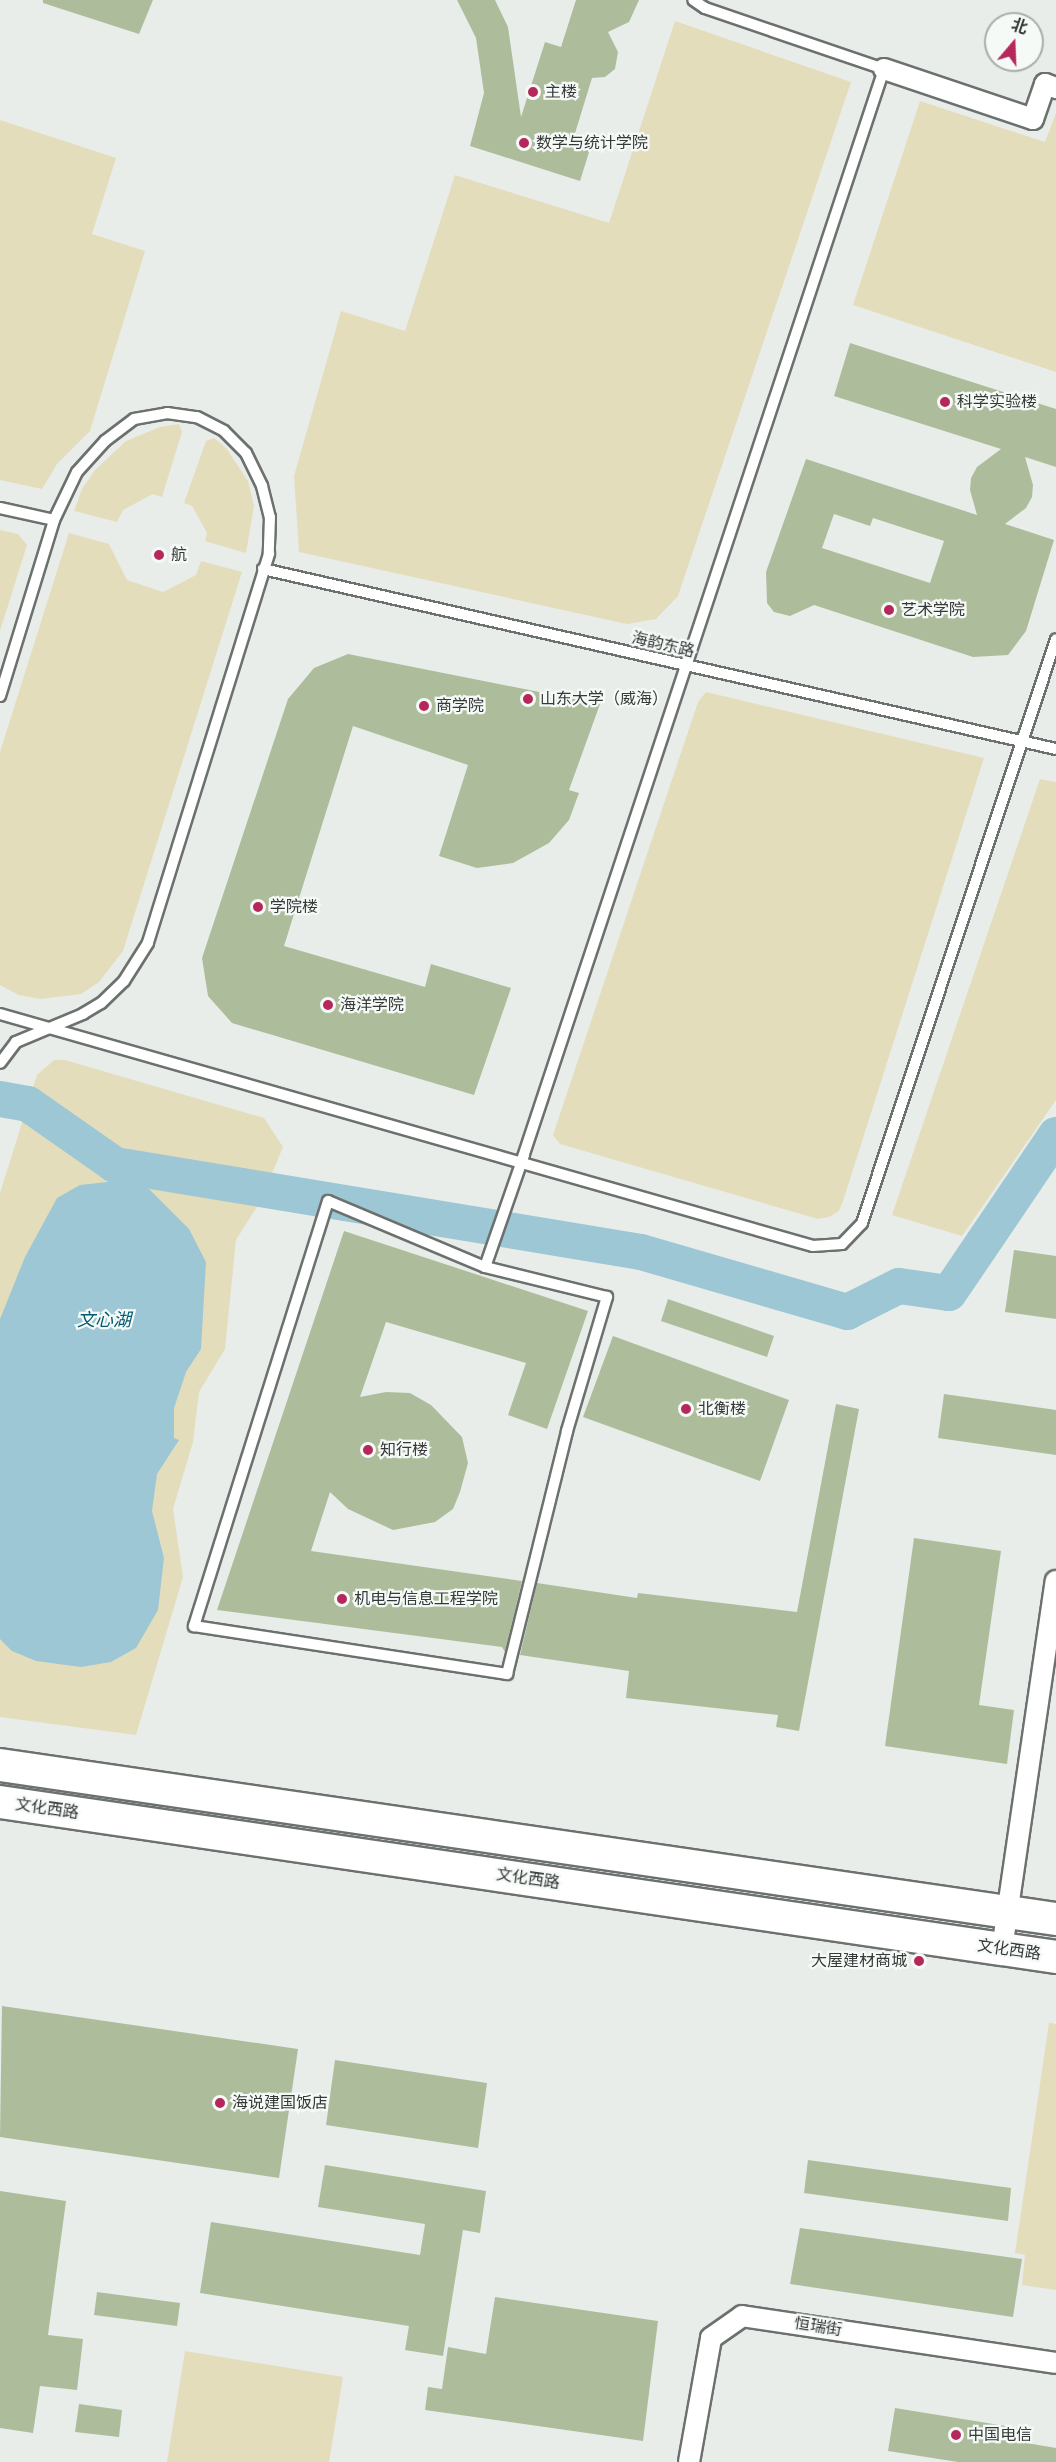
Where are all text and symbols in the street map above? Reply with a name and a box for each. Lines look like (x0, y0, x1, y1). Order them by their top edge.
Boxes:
north arrow (984, 12, 1044, 72)
text: 北 (1009, 15, 1030, 38)
place label: 主楼 (545, 82, 577, 102)
marker: 主楼 (526, 85, 540, 99)
place label: 数学与统计学院 (536, 133, 648, 153)
marker: 数学与统计学院 (517, 136, 531, 150)
place label: 科学实验楼 (957, 392, 1037, 412)
marker: 科学实验楼 (938, 395, 952, 409)
place label: 航 (171, 545, 187, 565)
marker: 航 (152, 548, 166, 562)
place label: 艺术学院 (901, 600, 965, 620)
marker: 艺术学院 (882, 603, 896, 617)
street label: 海韵东路 (630, 628, 696, 662)
place label: 山东大学（威海） (540, 689, 668, 709)
marker: 山东大学（威海） (521, 692, 535, 706)
place label: 商学院 (436, 696, 484, 716)
marker: 商学院 (417, 699, 431, 713)
place label: 学院楼 (270, 897, 318, 917)
marker: 学院楼 (251, 900, 265, 914)
place label: 海洋学院 (340, 995, 404, 1015)
marker: 海洋学院 (321, 998, 335, 1012)
water label: 文心湖 (77, 1309, 131, 1331)
place label: 北衡楼 (698, 1399, 746, 1419)
marker: 北衡楼 (679, 1402, 693, 1416)
place label: 知行楼 (380, 1440, 428, 1460)
marker: 知行楼 (361, 1443, 375, 1457)
place label: 机电与信息工程学院 (354, 1589, 498, 1609)
marker: 机电与信息工程学院 (335, 1592, 349, 1606)
street label: 文化西路 (14, 1795, 80, 1823)
street label: 文化西路 (495, 1865, 561, 1893)
street label: 文化西路 (976, 1936, 1042, 1964)
place label: 大屋建材商城 (811, 1951, 907, 1971)
marker: 大屋建材商城 (912, 1954, 926, 1968)
place label: 海说建国饭店 (232, 2093, 328, 2113)
marker: 海说建国饭店 (213, 2096, 227, 2110)
street label: 恒瑞街 (793, 2314, 843, 2340)
place label: 中国电信 (968, 2425, 1032, 2445)
marker: 中国电信 (949, 2428, 963, 2442)

